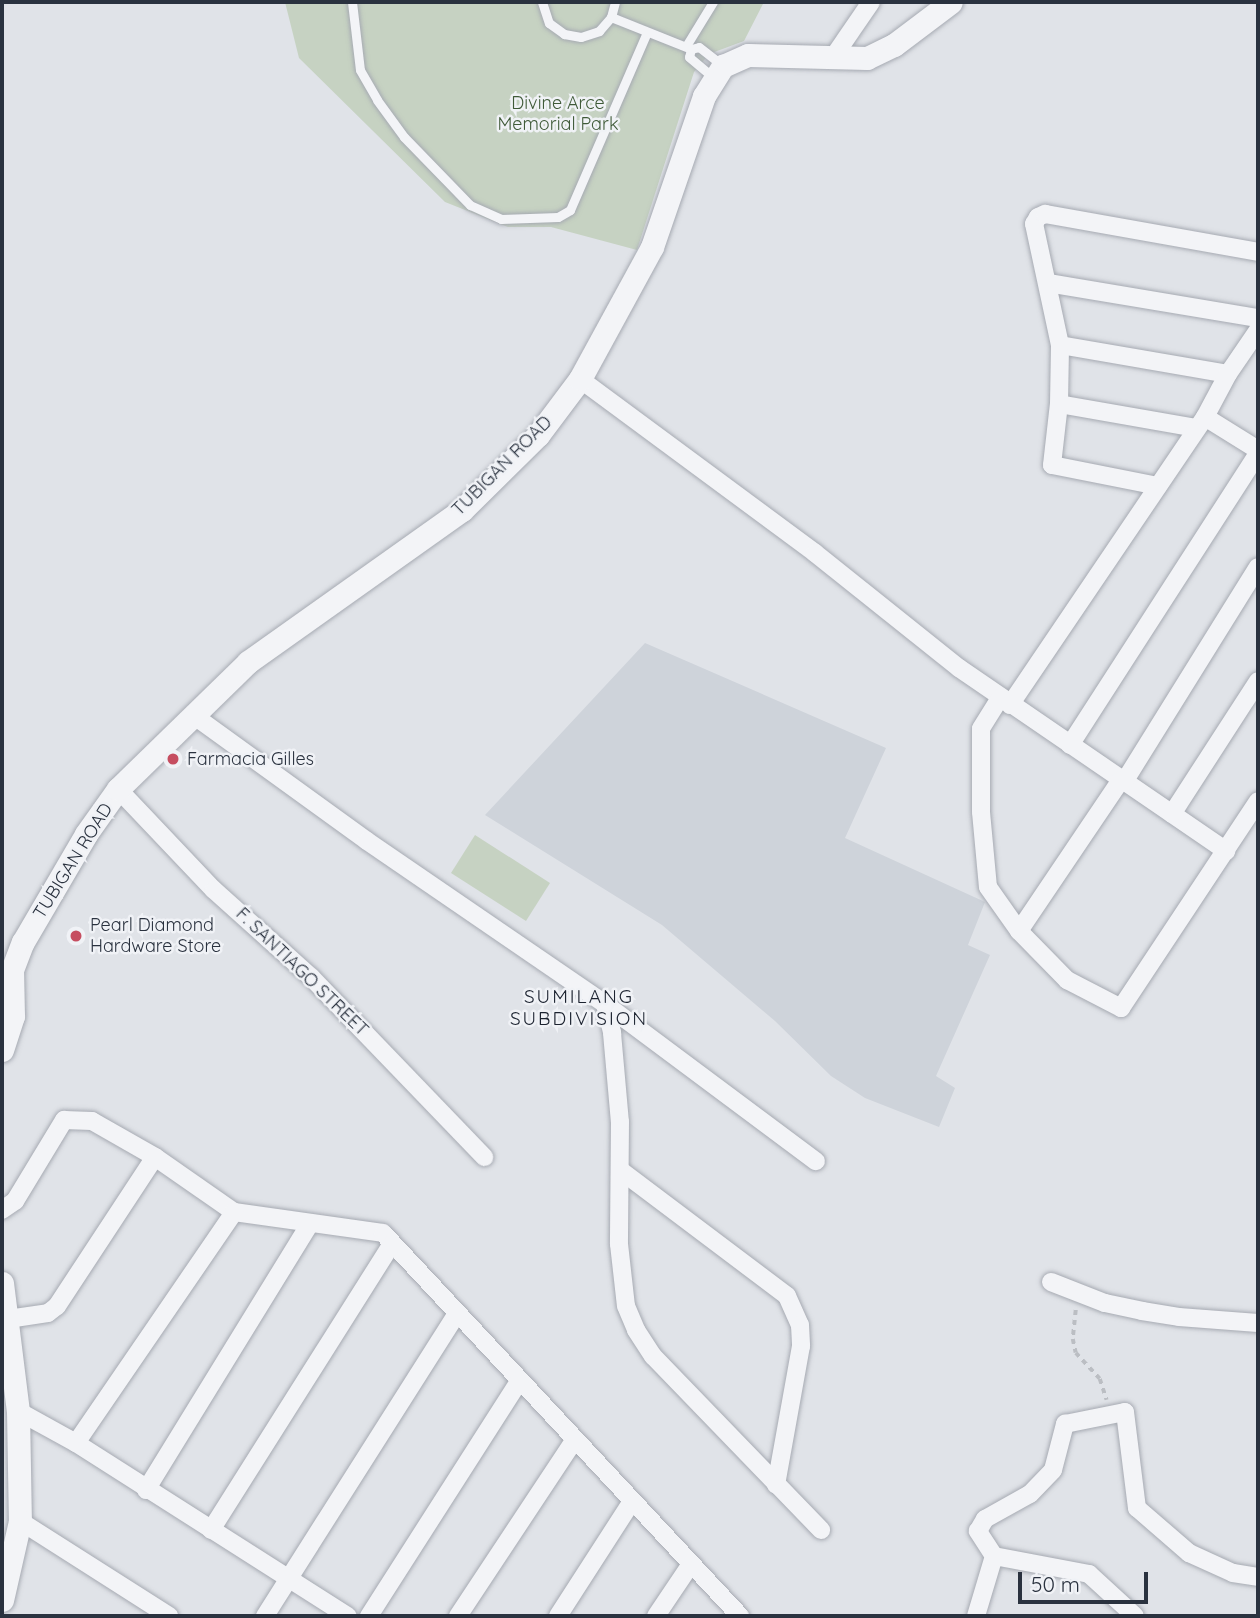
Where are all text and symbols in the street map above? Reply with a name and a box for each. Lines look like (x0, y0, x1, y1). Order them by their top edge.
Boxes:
park label: Divine Arce Memorial Park (497, 93, 619, 136)
street label: TUBIGAN ROAD (448, 412, 556, 520)
place label: Farmacia Gilles (187, 748, 314, 770)
marker: Farmacia Gilles (165, 751, 181, 767)
street label: TUBIGAN ROAD (29, 799, 117, 923)
street label: F. SANTIAGO STREET (231, 903, 373, 1041)
place label: Pearl Diamond Hardware Store (90, 915, 221, 958)
marker: Pearl Diamond Hardware Store (68, 928, 84, 944)
district label: SUMILANG SUBDIVISION (511, 986, 647, 1030)
scale bar (1022, 1558, 1152, 1602)
text: 50 m (1031, 1571, 1080, 1597)

